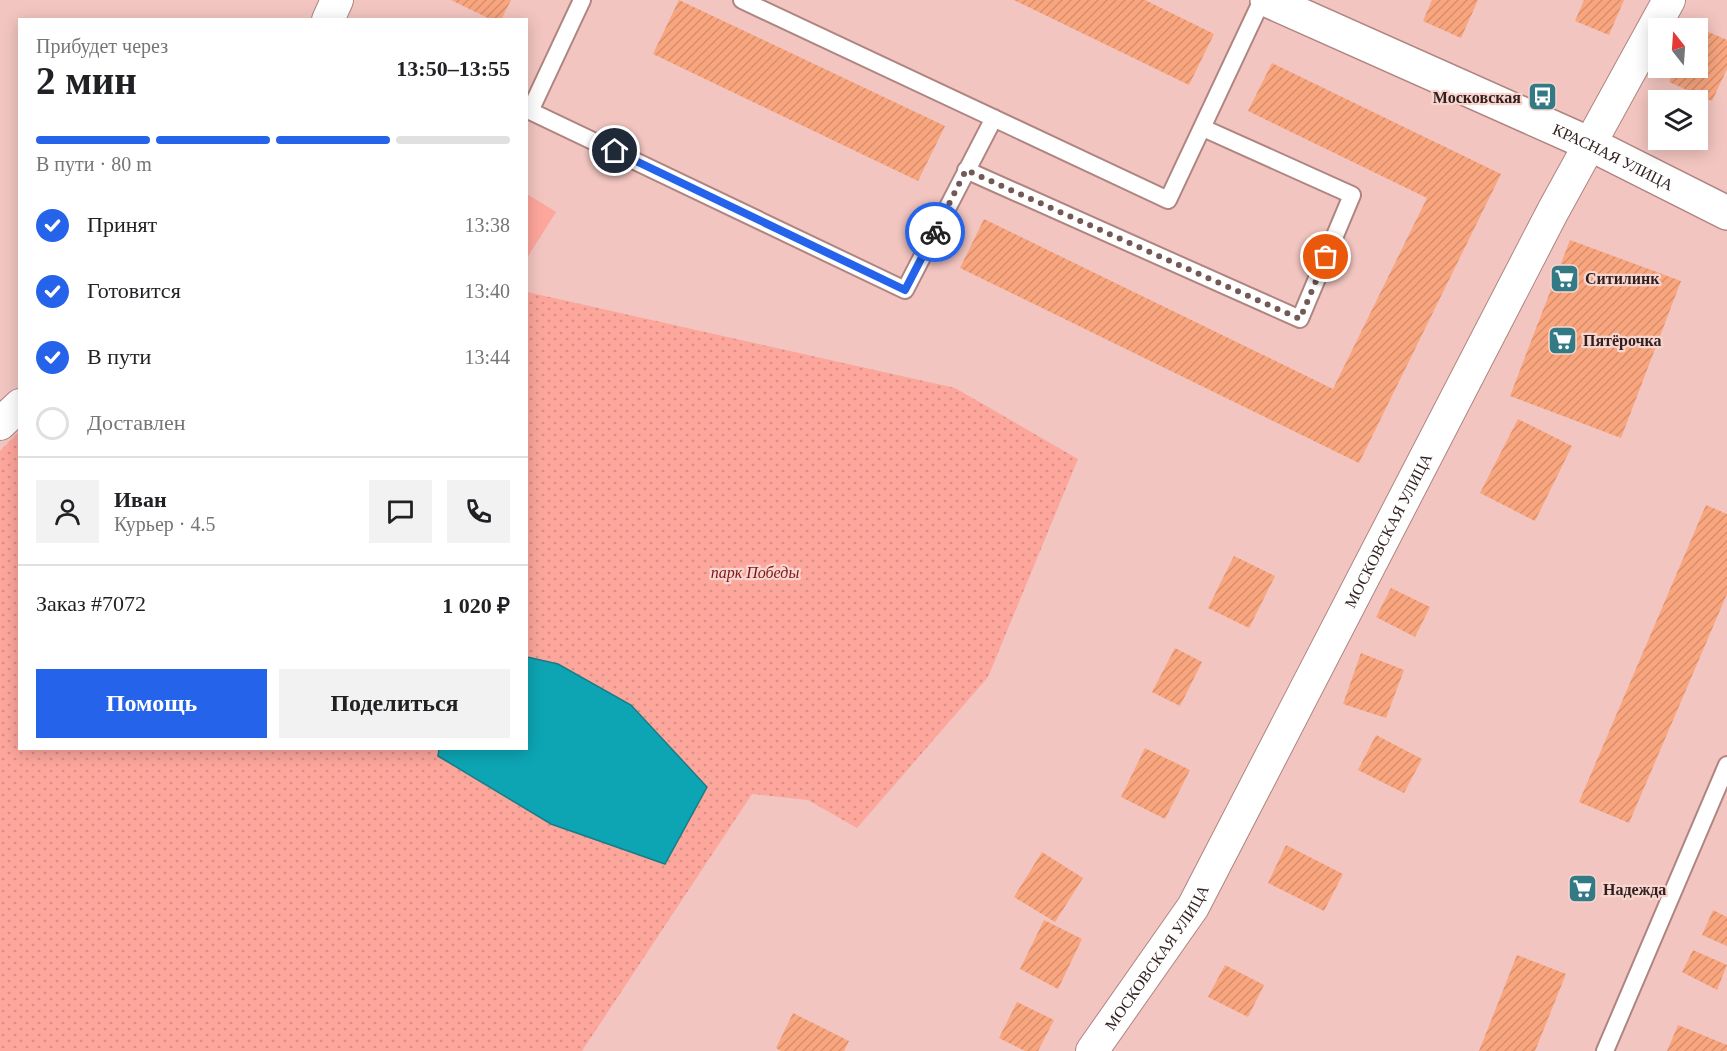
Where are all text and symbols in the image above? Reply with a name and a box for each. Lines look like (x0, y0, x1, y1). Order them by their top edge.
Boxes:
north arrow (1648, 18, 1708, 78)
map controls (1648, 18, 1708, 150)
text: Прибудет через (36, 35, 168, 57)
text: 13:50–13:55 (396, 56, 510, 81)
text: 2 мин (36, 59, 137, 102)
bus stop icon: Московская (1526, 81, 1558, 113)
place label: Московская (1433, 89, 1521, 106)
button: layers (1648, 90, 1708, 150)
street label: КРАСНАЯ УЛИЦА (1550, 120, 1677, 193)
pin (589, 125, 640, 176)
icon: home (598, 134, 631, 167)
text: В пути · 80 m (36, 153, 152, 175)
courier (905, 202, 965, 262)
icon: check (36, 209, 69, 242)
text: Принят (87, 212, 157, 237)
text: 13:38 (464, 214, 510, 236)
icon: bike (919, 216, 952, 249)
pin (1300, 231, 1351, 282)
icon: bag (1309, 240, 1342, 273)
supermarket icon: Ситилинк (1548, 262, 1580, 294)
place label: Ситилинк (1585, 270, 1660, 287)
icon: check (36, 275, 69, 308)
text: Готовится (87, 278, 181, 303)
text: 13:40 (464, 280, 510, 302)
supermarket icon: Пятёрочка (1546, 324, 1578, 356)
place label: Пятёрочка (1583, 332, 1662, 350)
icon: check (36, 341, 69, 374)
text: В пути (87, 344, 151, 369)
text: 13:44 (464, 346, 510, 368)
text: Доставлен (87, 410, 186, 435)
street label: МОСКОВСКАЯ УЛИЦА (1341, 450, 1435, 611)
button: person (36, 480, 99, 543)
button: chat (369, 480, 432, 543)
button: phone (447, 480, 510, 543)
text: Иван (114, 487, 167, 512)
text: Курьер · 4.5 (114, 513, 216, 535)
park label: парк Победы (711, 564, 799, 582)
text: Заказ #7072 (36, 591, 146, 616)
text: 1 020 ₽ (442, 593, 510, 618)
button: Помощь (36, 669, 267, 738)
button: Поделиться (279, 669, 510, 738)
supermarket icon: Надежда (1566, 873, 1598, 905)
street label: МОСКОВСКАЯ УЛИЦА (1101, 881, 1212, 1033)
place label: Надежда (1603, 881, 1666, 898)

